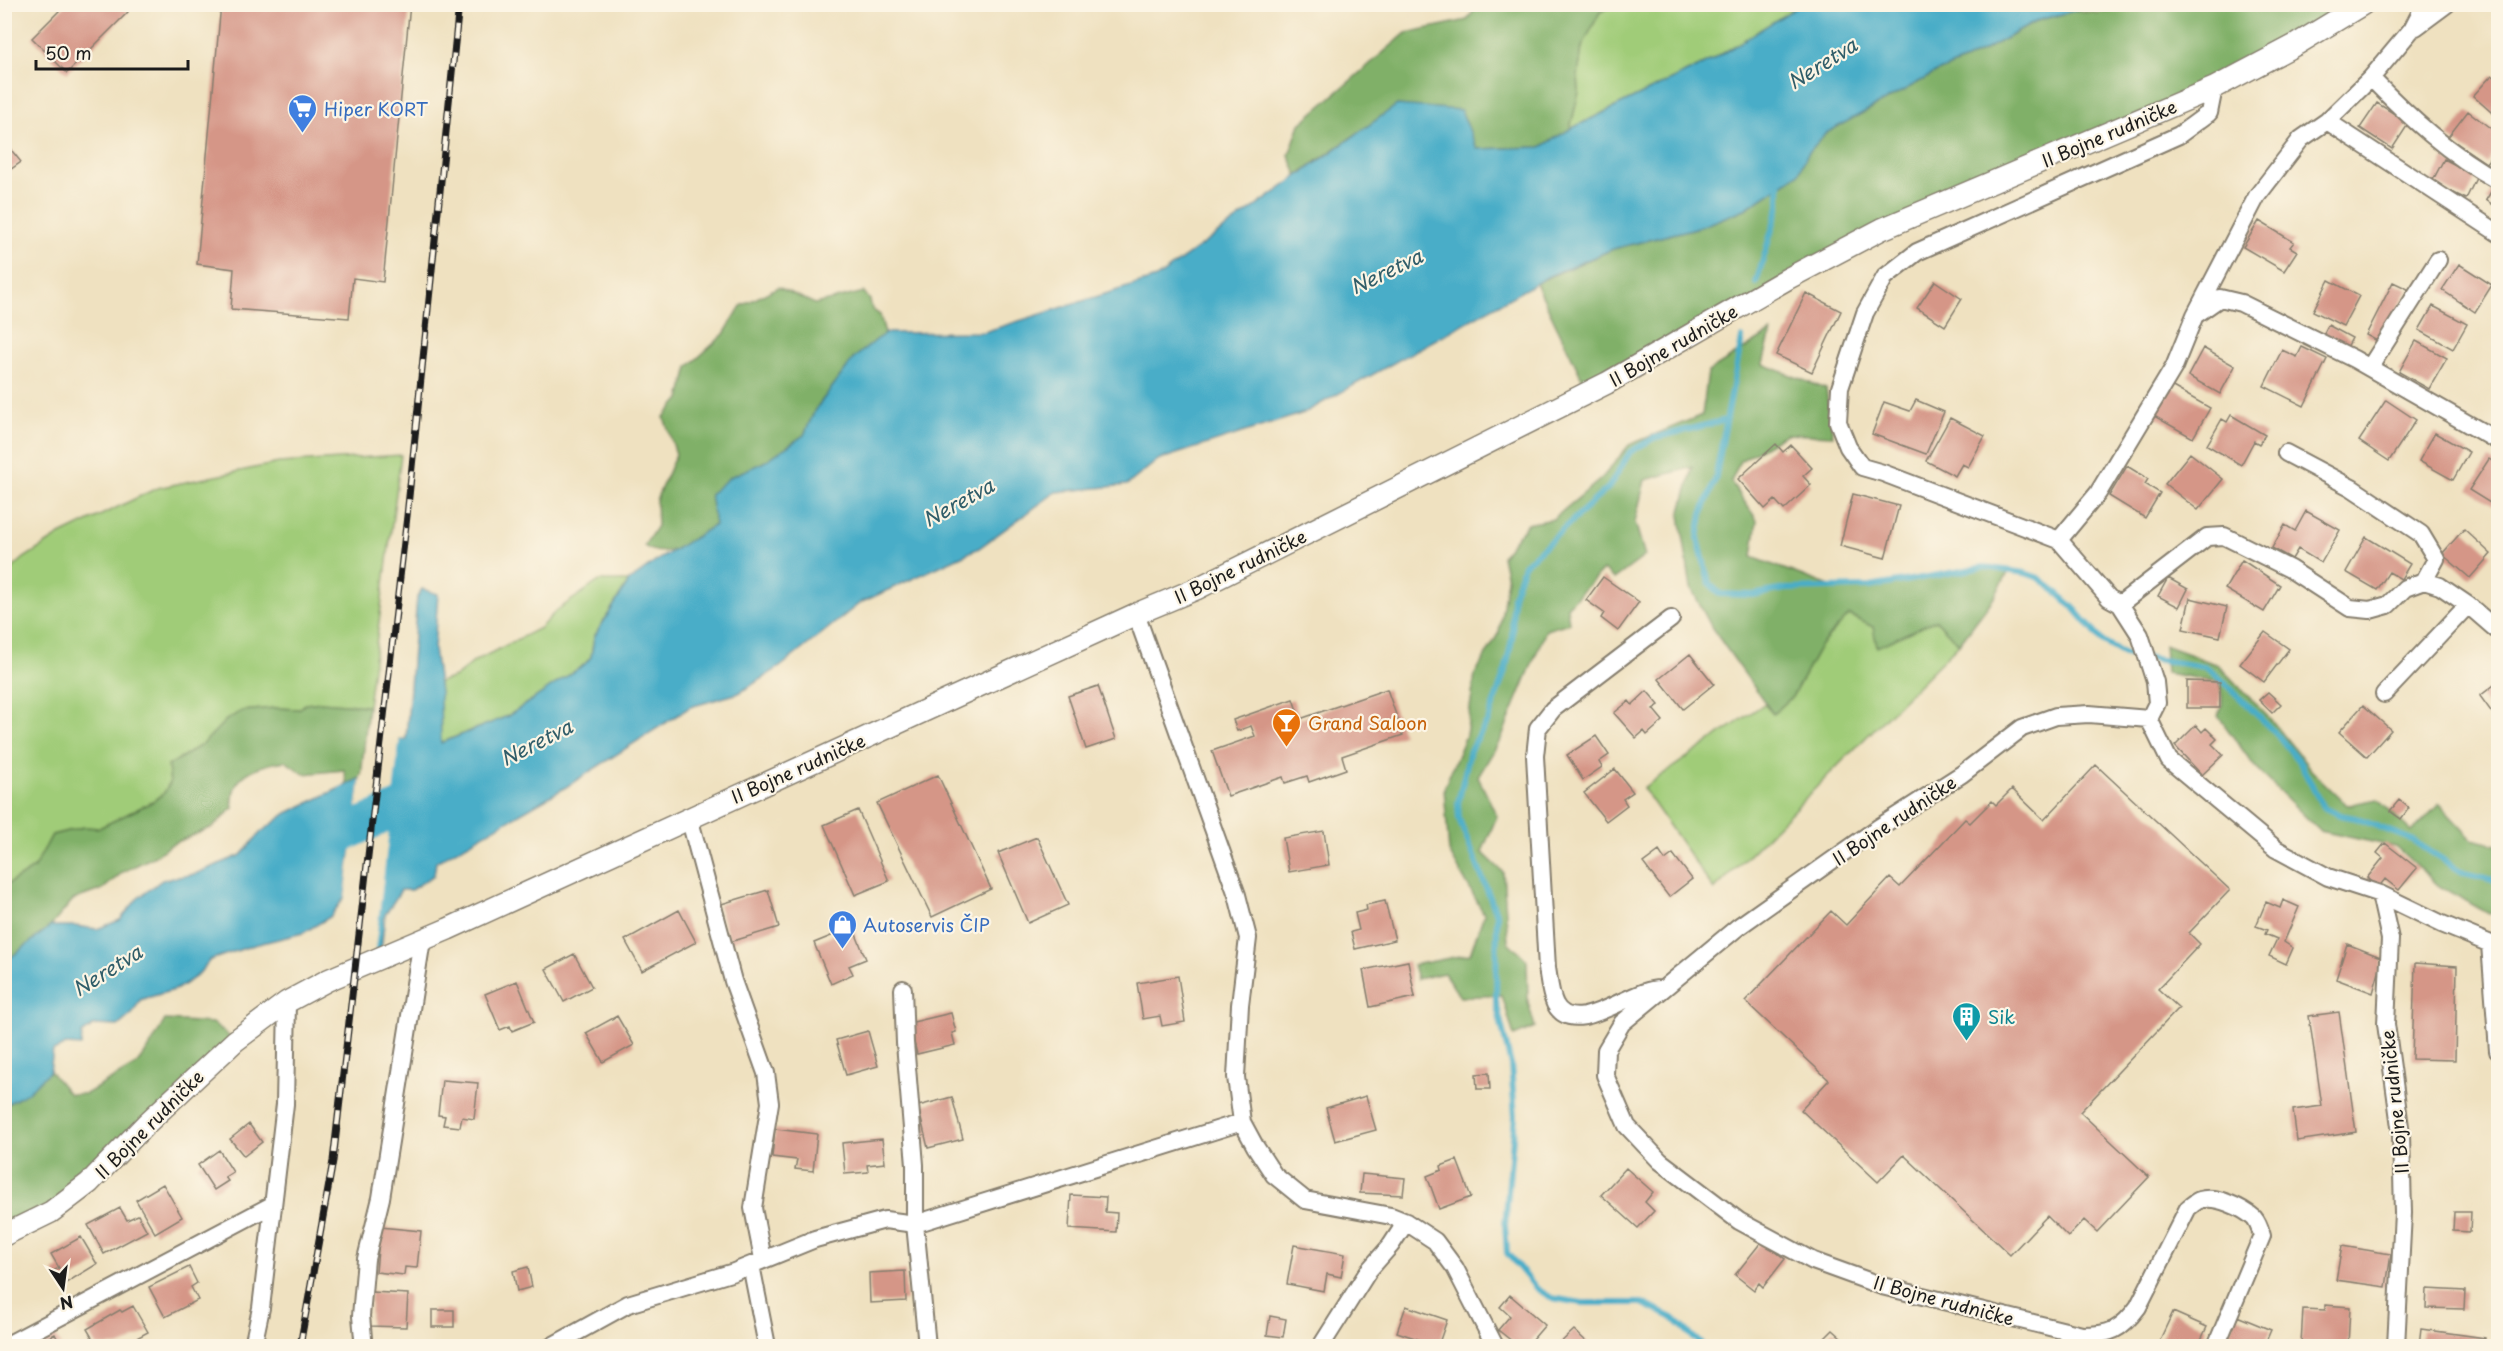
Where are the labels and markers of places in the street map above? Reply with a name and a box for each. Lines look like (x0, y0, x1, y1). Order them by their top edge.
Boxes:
supermarket icon: Hiper KORT (287, 92, 319, 134)
place label: Hiper KORT (324, 95, 429, 122)
bar icon: Grand Saloon (1271, 706, 1303, 748)
place label: Grand Saloon (1308, 709, 1427, 736)
shop icon: Autoservis ČIP (826, 908, 858, 950)
place label: Autoservis ČIP (863, 911, 990, 938)
building icon: Sik (1951, 1000, 1983, 1042)
place label: Sik (1988, 1003, 2015, 1030)

